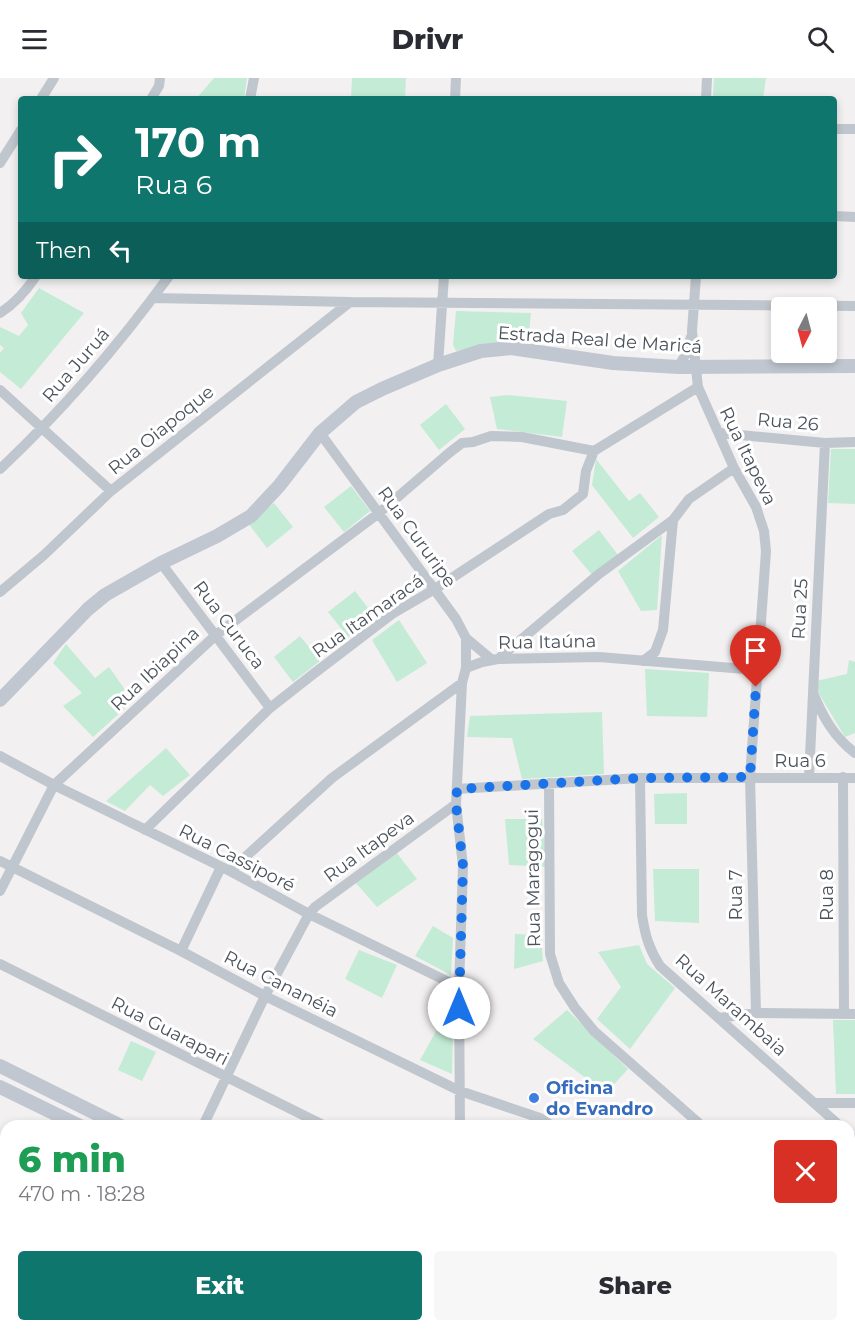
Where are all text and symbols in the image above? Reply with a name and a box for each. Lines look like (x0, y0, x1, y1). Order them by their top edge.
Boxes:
icon: menu (18, 23, 51, 56)
text: Drivr (392, 23, 463, 56)
icon: search (804, 23, 837, 56)
text: 170 m (135, 116, 261, 168)
icon: right (36, 120, 114, 198)
text: Rua 6 (135, 168, 212, 201)
icon: left (104, 234, 137, 267)
text: Then (36, 237, 92, 264)
north arrow (771, 297, 837, 363)
map controls (771, 297, 837, 363)
street label: Estrada Real de Maricá (497, 322, 703, 358)
street label: Rua Juruá (38, 323, 114, 407)
street label: Rua Oiapoque (104, 381, 218, 479)
street label: Rua Itapeva (715, 403, 781, 509)
street label: Rua 26 (756, 408, 820, 436)
street label: Rua Cururipe (373, 482, 461, 592)
street label: Rua Itamaracá (308, 569, 428, 663)
street label: Rua Curuca (189, 576, 269, 674)
street label: Rua 25 (787, 578, 813, 640)
street label: Rua Ibiapina (106, 622, 204, 716)
pin (730, 625, 781, 687)
street label: Rua Itaúna (498, 630, 596, 654)
icon: arrive (739, 634, 772, 667)
street label: Rua 6 (774, 750, 826, 772)
street label: Rua Itapeva (320, 807, 418, 887)
street label: Rua Maragogui (521, 809, 545, 947)
street label: Rua Cassiporé (175, 819, 299, 897)
street label: Rua 7 (725, 869, 747, 921)
street label: Rua 8 (816, 869, 838, 921)
street label: Rua Cananéia (220, 946, 342, 1022)
street label: Rua Marambaia (671, 949, 791, 1061)
position arrow (427, 976, 491, 1040)
street label: Rua Guarapari (108, 992, 232, 1070)
place label: Oficina do Evandro (546, 1077, 653, 1120)
marker: Oficina do Evandro (527, 1091, 541, 1105)
text: 6 min (18, 1137, 126, 1181)
button: close (774, 1140, 837, 1203)
text: 470 m · 18:28 (18, 1182, 145, 1206)
button: Exit (18, 1251, 422, 1320)
button: Share (434, 1251, 837, 1320)

